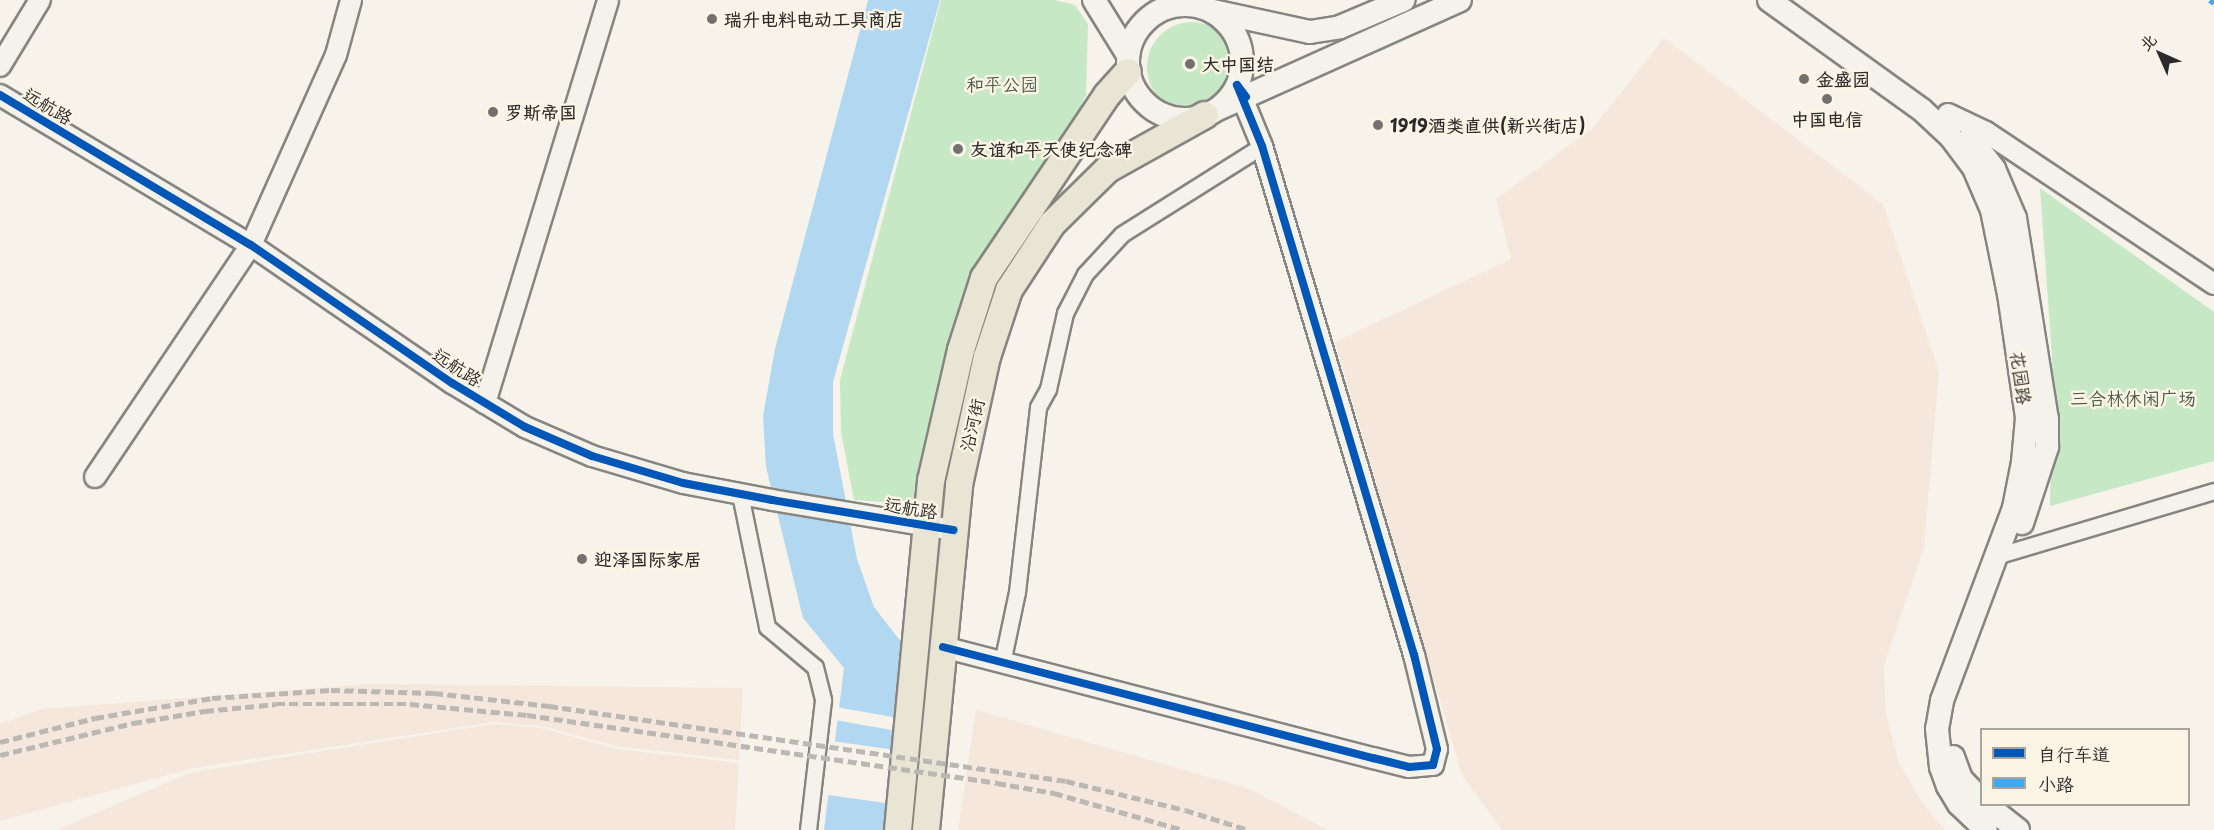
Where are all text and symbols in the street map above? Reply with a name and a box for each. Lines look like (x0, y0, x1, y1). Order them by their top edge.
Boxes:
place label: 瑞升电料电动工具商店 (724, 8, 904, 30)
marker: 瑞升电料电动工具商店 (705, 12, 719, 26)
north arrow (2130, 24, 2190, 84)
text: 北 (2133, 27, 2161, 55)
place label: 大中国结 (1202, 53, 1274, 75)
marker: 大中国结 (1183, 57, 1197, 71)
place label: 金盛园 (1816, 68, 1870, 90)
marker: 金盛园 (1797, 72, 1811, 86)
park label: 和平公园 (966, 73, 1038, 95)
street label: 远航路 (19, 83, 77, 129)
marker: 中国电信 (1820, 92, 1834, 106)
place label: 罗斯帝国 (505, 101, 577, 123)
marker: 罗斯帝国 (486, 105, 500, 119)
place label: 中国电信 (1791, 108, 1863, 130)
place label: 1919酒类直供(新兴街店) (1390, 114, 1586, 136)
marker: 1919酒类直供(新兴街店) (1371, 118, 1385, 132)
place label: 友谊和平天使纪念碑 (970, 138, 1132, 160)
marker: 友谊和平天使纪念碑 (951, 142, 965, 156)
street label: 远航路 (428, 343, 486, 391)
street label: 花园路 (2007, 350, 2035, 406)
park label: 三合林休闲广场 (2070, 387, 2196, 409)
street label: 沿河街 (955, 396, 989, 454)
street label: 远航路 (883, 493, 939, 523)
place label: 迎泽国际家居 (594, 548, 702, 570)
marker: 迎泽国际家居 (575, 552, 589, 566)
legend (1980, 728, 2190, 806)
text: 自行车道 (2038, 740, 2110, 767)
text: 小路 (2038, 770, 2074, 797)

